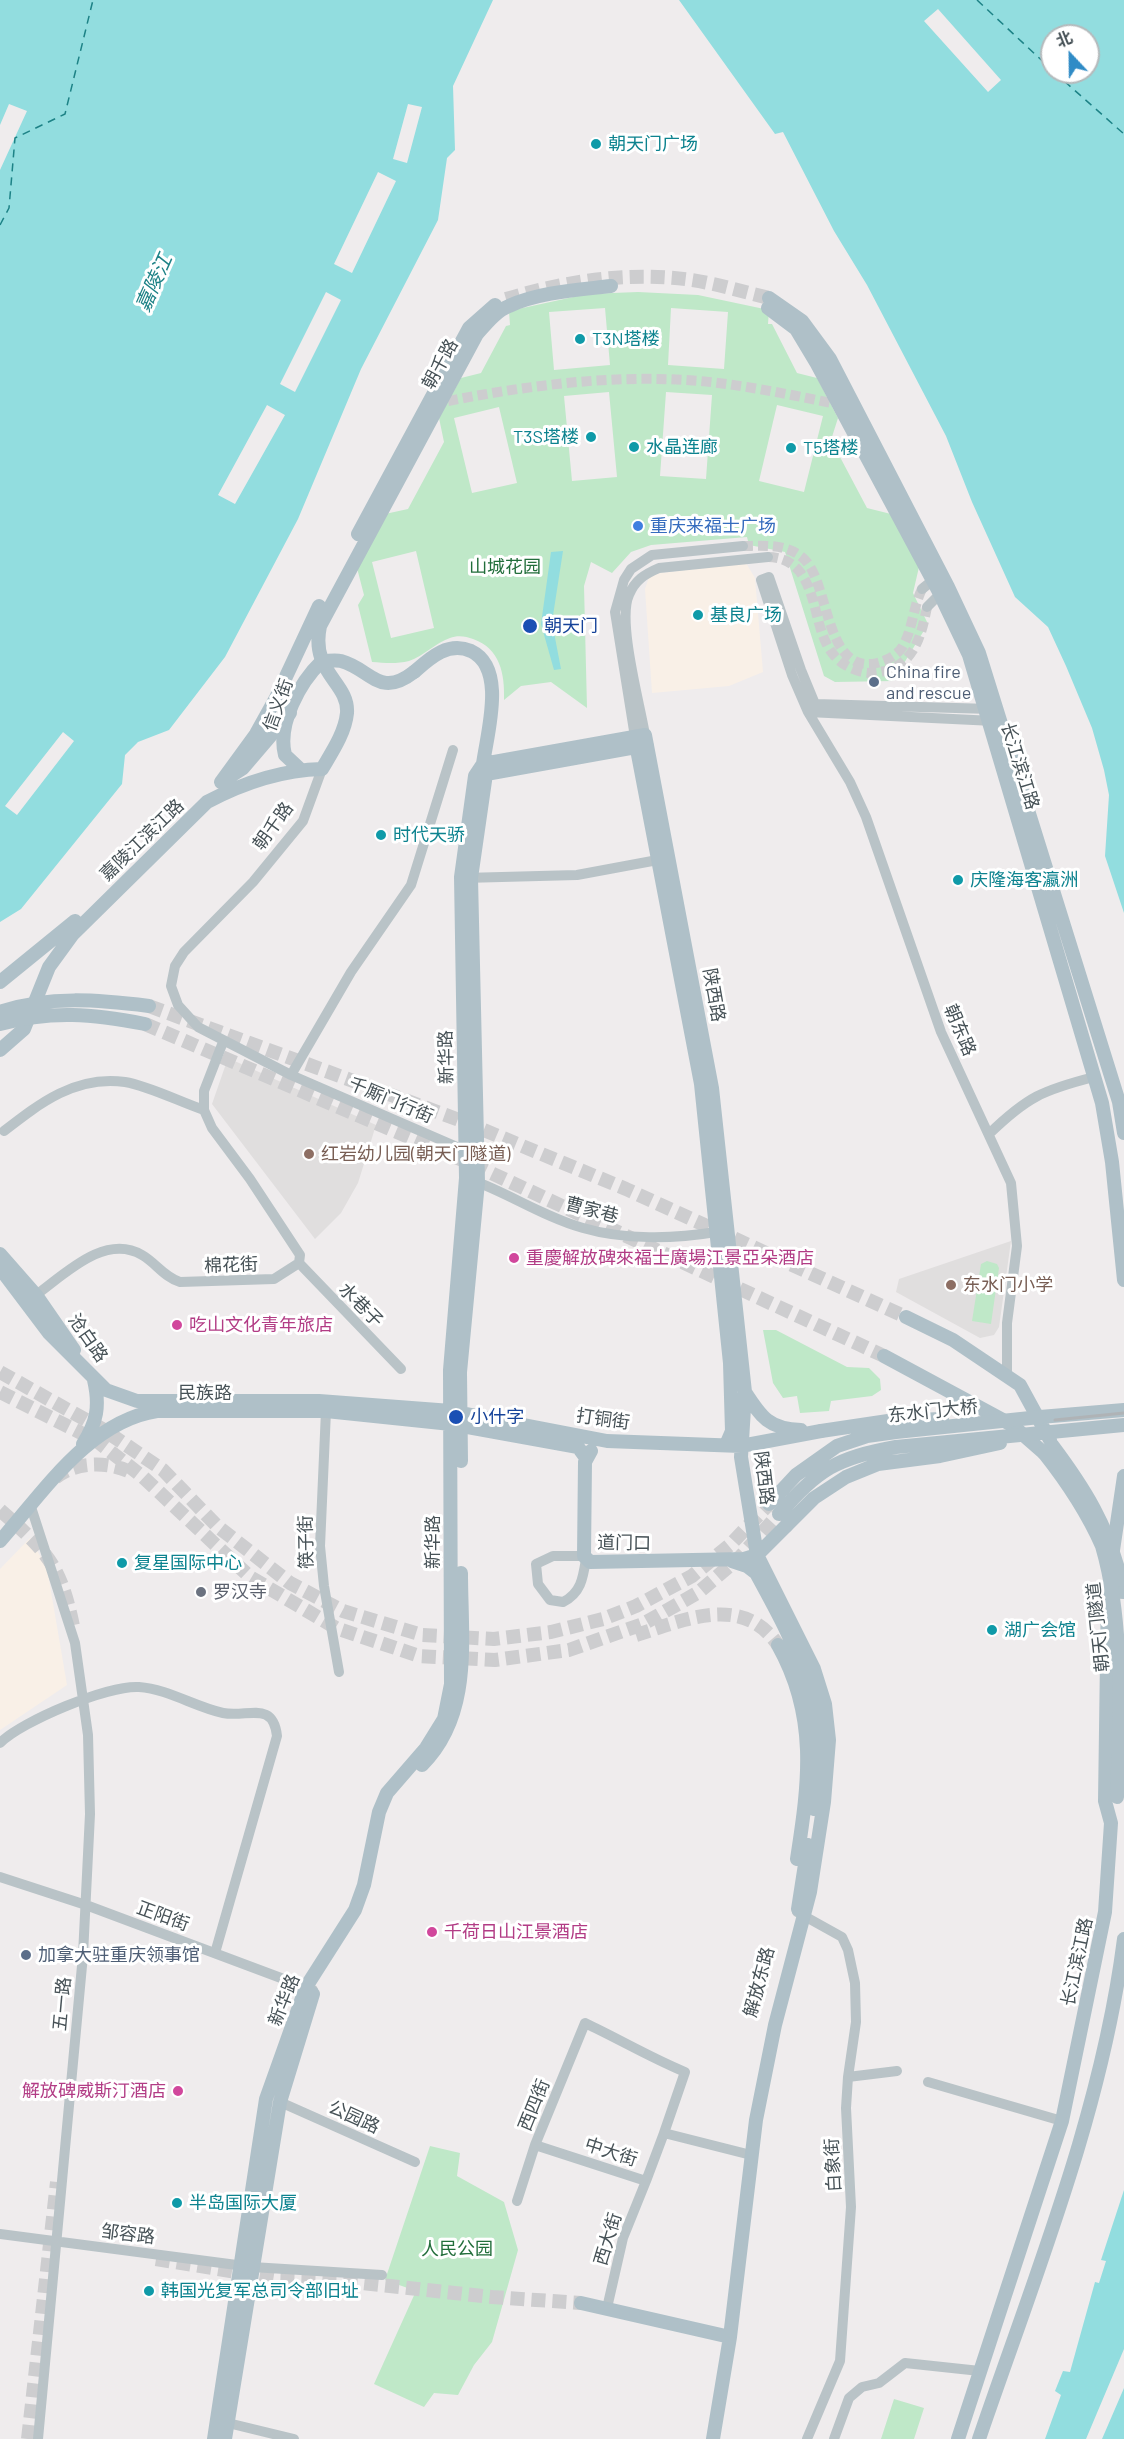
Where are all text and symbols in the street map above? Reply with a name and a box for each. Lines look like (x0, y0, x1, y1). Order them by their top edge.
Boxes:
north arrow (1040, 24, 1100, 84)
text: 北 (1053, 27, 1075, 51)
place label: 朝天门广场 (608, 133, 698, 155)
marker: 朝天门广场 (589, 137, 603, 151)
water label: 嘉陵江 (131, 251, 177, 315)
place label: T3N塔楼 (592, 328, 660, 350)
marker: T3N塔楼 (573, 332, 587, 346)
street label: 朝千路 (417, 335, 463, 393)
place label: T3S塔楼 (513, 426, 579, 448)
marker: T3S塔楼 (584, 430, 598, 444)
place label: 水晶连廊 (646, 436, 718, 458)
place label: T5塔楼 (803, 437, 858, 459)
marker: 水晶连廊 (627, 440, 641, 454)
marker: T5塔楼 (784, 441, 798, 455)
place label: 重庆来福士广场 (650, 515, 776, 537)
marker: 重庆来福士广场 (631, 519, 645, 533)
park label: 山城花园 (469, 556, 541, 578)
place label: 基良广场 (710, 604, 782, 626)
marker: 基良广场 (691, 608, 705, 622)
place label: 朝天门 (544, 615, 598, 637)
marker: 朝天门 (521, 617, 539, 635)
place label: China fire and rescue (886, 661, 971, 704)
marker: China fire and rescue (867, 675, 881, 689)
street label: 信义街 (259, 676, 297, 734)
street label: 长江滨江路 (997, 720, 1043, 812)
street label: 嘉陵江滨江路 (96, 795, 188, 885)
street label: 朝千路 (248, 798, 298, 854)
place label: 时代天骄 (393, 824, 465, 846)
marker: 时代天骄 (374, 828, 388, 842)
place label: 庆隆海客瀛洲 (970, 869, 1078, 891)
marker: 庆隆海客瀛洲 (951, 873, 965, 887)
street label: 陕西路 (699, 967, 729, 1023)
street label: 朝东路 (940, 1001, 980, 1059)
street label: 新华路 (435, 1030, 457, 1084)
street label: 千厮门行街 (345, 1072, 437, 1128)
place label: 红岩幼儿园(朝天门隧道) (321, 1143, 510, 1165)
marker: 红岩幼儿园(朝天门隧道) (302, 1147, 316, 1161)
street label: 曹家巷 (563, 1193, 621, 1227)
place label: 重慶解放碑來福士廣場江景亞朵酒店 (526, 1247, 814, 1269)
marker: 重慶解放碑來福士廣場江景亞朵酒店 (507, 1251, 521, 1265)
street label: 棉花街 (204, 1253, 258, 1277)
place label: 东水门小学 (963, 1274, 1053, 1296)
street label: 水巷子 (334, 1278, 388, 1332)
marker: 东水门小学 (944, 1278, 958, 1292)
street label: 沧白路 (64, 1310, 112, 1366)
place label: 吃山文化青年旅店 (189, 1314, 333, 1336)
marker: 吃山文化青年旅店 (170, 1318, 184, 1332)
street label: 民族路 (178, 1382, 232, 1404)
street label: 东水门大桥 (887, 1396, 979, 1426)
street label: 打铜街 (575, 1405, 631, 1433)
place label: 小什字 (470, 1406, 524, 1428)
marker: 小什字 (447, 1408, 465, 1426)
street label: 陕西路 (750, 1450, 778, 1506)
street label: 筷子街 (295, 1515, 317, 1569)
street label: 新华路 (422, 1515, 444, 1569)
street label: 道门口 (597, 1532, 651, 1554)
place label: 复星国际中心 (134, 1552, 242, 1574)
marker: 复星国际中心 (115, 1556, 129, 1570)
place label: 罗汉寺 (213, 1581, 267, 1603)
street label: 朝天门隧道 (1083, 1581, 1113, 1673)
marker: 罗汉寺 (194, 1585, 208, 1599)
place label: 湖广会馆 (1004, 1619, 1076, 1641)
marker: 湖广会馆 (985, 1623, 999, 1637)
street label: 正阳街 (134, 1897, 192, 1935)
street label: 长江滨江路 (1057, 1916, 1097, 2008)
place label: 千荷日山江景酒店 (444, 1921, 588, 1943)
marker: 千荷日山江景酒店 (425, 1925, 439, 1939)
place label: 加拿大驻重庆领事馆 (38, 1944, 200, 1966)
street label: 解放东路 (739, 1944, 779, 2020)
marker: 加拿大驻重庆领事馆 (19, 1948, 33, 1962)
street label: 新华路 (264, 1971, 304, 2029)
street label: 五一路 (49, 1976, 75, 2032)
street label: 西四街 (514, 2076, 554, 2134)
place label: 解放碑威斯汀酒店 (22, 2080, 166, 2102)
marker: 解放碑威斯汀酒店 (171, 2084, 185, 2098)
street label: 公园路 (325, 2096, 383, 2138)
street label: 中大街 (582, 2133, 640, 2171)
street label: 白象街 (821, 2137, 845, 2193)
place label: 半岛国际大厦 (189, 2192, 297, 2214)
marker: 半岛国际大厦 (170, 2196, 184, 2210)
street label: 西大街 (590, 2210, 626, 2268)
street label: 邹容路 (100, 2220, 156, 2248)
park label: 人民公园 (421, 2238, 493, 2260)
place label: 韩国光复军总司令部旧址 (161, 2280, 359, 2302)
marker: 韩国光复军总司令部旧址 (142, 2284, 156, 2298)

